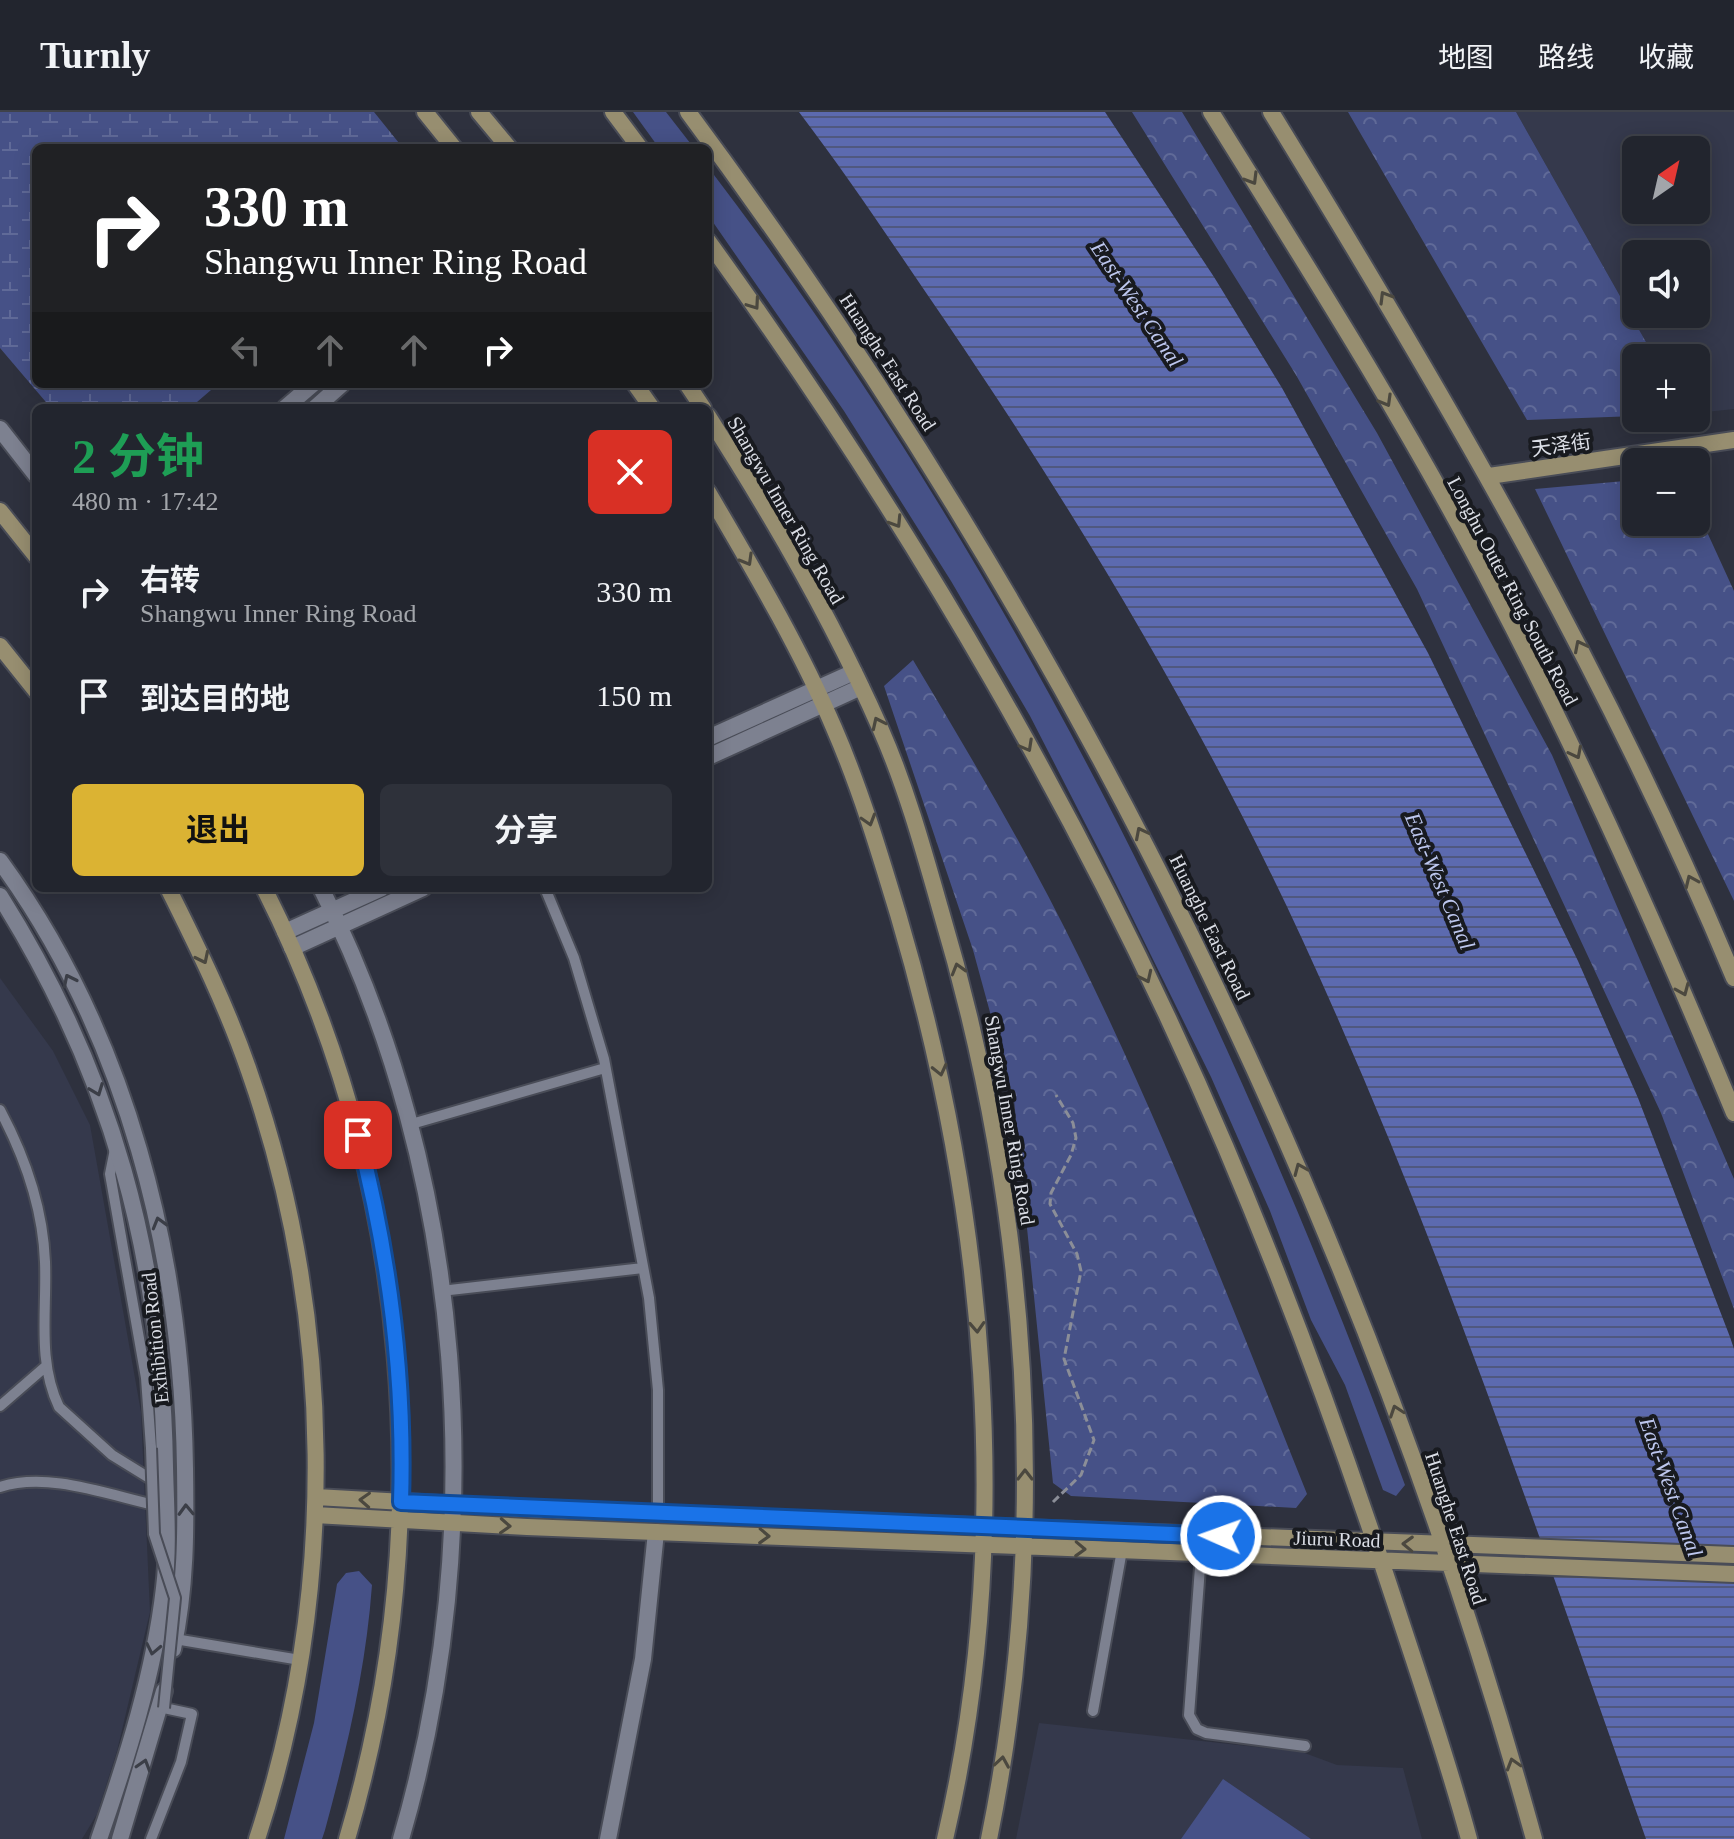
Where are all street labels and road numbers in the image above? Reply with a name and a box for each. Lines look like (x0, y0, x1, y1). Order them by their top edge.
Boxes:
street label: Huanghe East Road (835, 289, 940, 435)
street label: Shangwu Inner Ring Road (722, 412, 849, 608)
street label: 天泽街 (1530, 430, 1592, 460)
street label: Longhu Outer Ring South Road (1442, 473, 1583, 709)
street label: Huanghe East Road (1164, 851, 1255, 1004)
street label: Shangwu Inner Ring Road (980, 1013, 1039, 1227)
street label: Exhibition Road (137, 1271, 173, 1405)
street label: Huanghe East Road (1420, 1449, 1491, 1607)
street label: Jiuru Road (1293, 1526, 1381, 1552)

